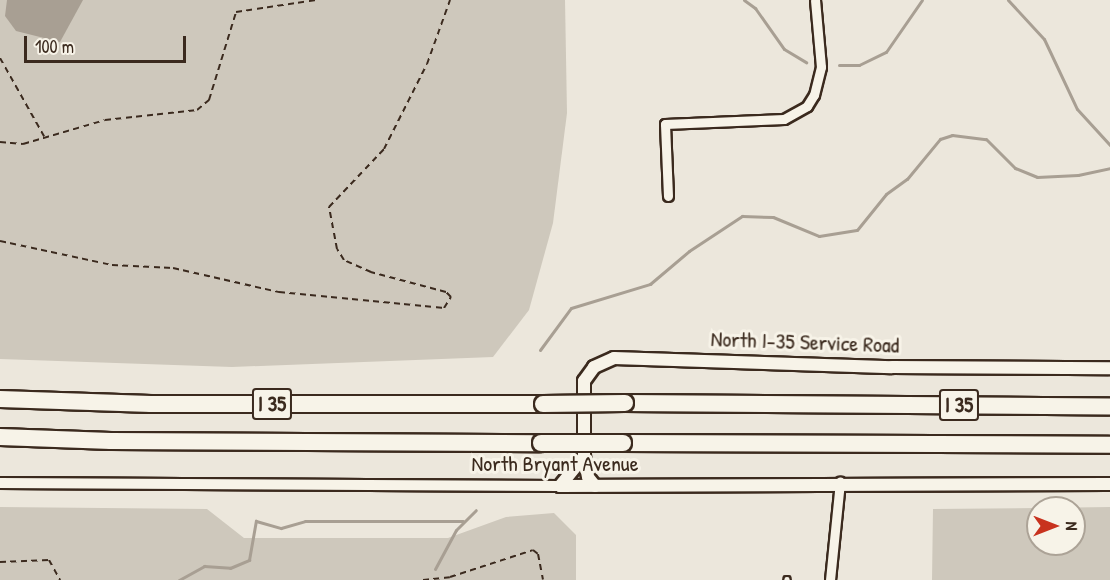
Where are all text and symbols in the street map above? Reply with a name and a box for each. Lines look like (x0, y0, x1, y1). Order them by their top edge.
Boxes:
scale bar (27, 24, 189, 62)
text: 100 m (35, 34, 74, 59)
street label: North I-35 Service Road (710, 326, 900, 358)
road number: I 35 (251, 386, 293, 422)
road number: I 35 (938, 387, 980, 423)
street label: North Bryant Avenue (472, 451, 638, 477)
north arrow (1026, 496, 1086, 556)
text: N (1061, 522, 1083, 530)

